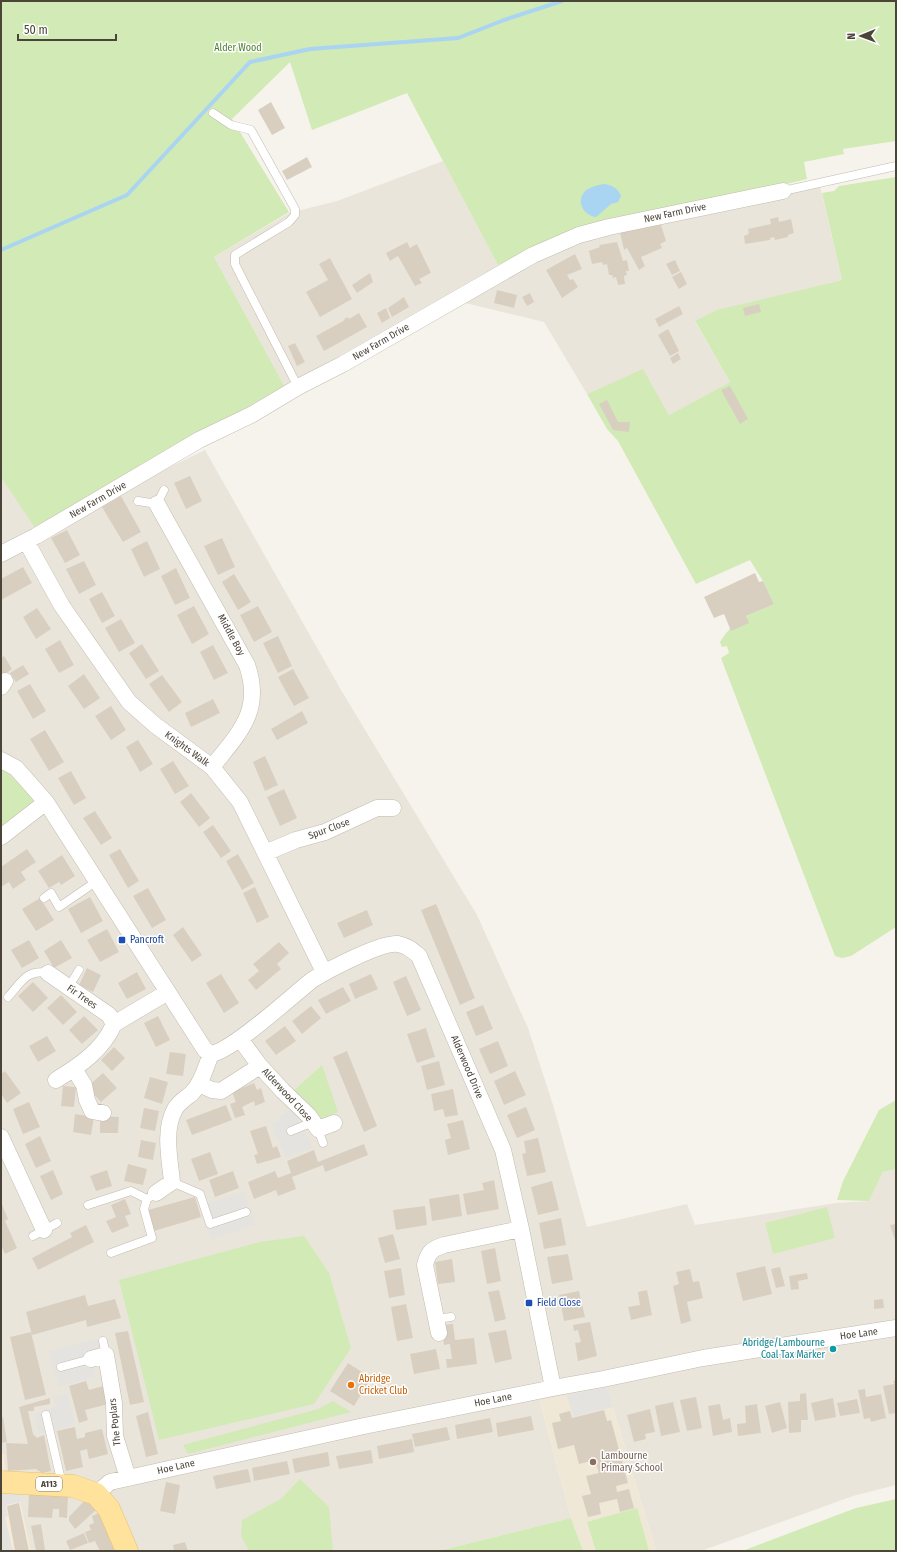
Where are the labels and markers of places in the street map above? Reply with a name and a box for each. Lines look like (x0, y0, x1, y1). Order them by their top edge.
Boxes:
place label: Pancroft (130, 934, 165, 946)
marker: Pancroft (117, 935, 127, 945)
place label: Field Close (537, 1297, 581, 1309)
marker: Field Close (524, 1298, 534, 1308)
place label: Abridge/Lambourne Coal Tax Marker (742, 1337, 826, 1361)
marker: Abridge/Lambourne Coal Tax Marker (828, 1344, 838, 1354)
place label: Abridge Cricket Club (359, 1373, 408, 1397)
marker: Abridge Cricket Club (346, 1380, 356, 1390)
place label: Lambourne Primary School (601, 1450, 663, 1474)
marker: Lambourne Primary School (588, 1457, 598, 1467)

